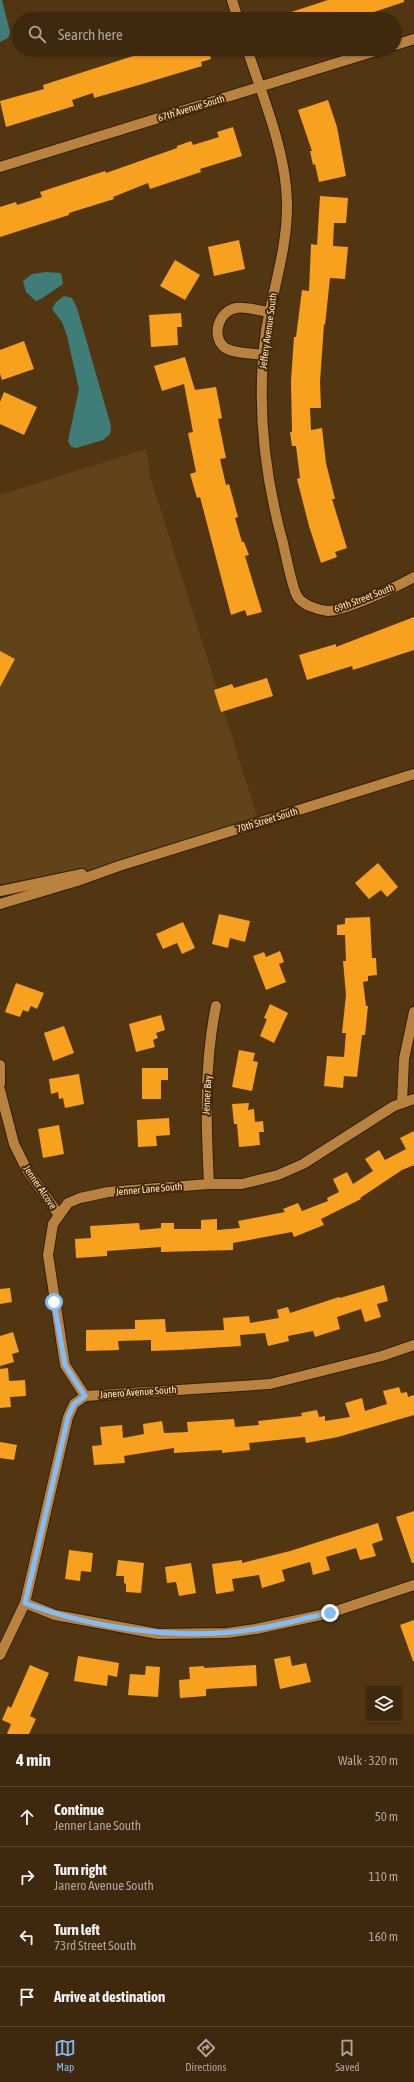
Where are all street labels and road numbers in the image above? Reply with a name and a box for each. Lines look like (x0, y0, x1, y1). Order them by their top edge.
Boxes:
street label: 67th Avenue South (156, 93, 226, 123)
street label: Jeffery Avenue South (257, 292, 279, 370)
street label: 69th Street South (332, 581, 396, 614)
street label: 70th Street South (235, 805, 299, 835)
street label: Jenner Bay (200, 1075, 214, 1115)
street label: Jenner Alcove (21, 1163, 59, 1211)
street label: Jenner Lane South (115, 1181, 183, 1197)
street label: Janero Avenue South (99, 1384, 177, 1400)

